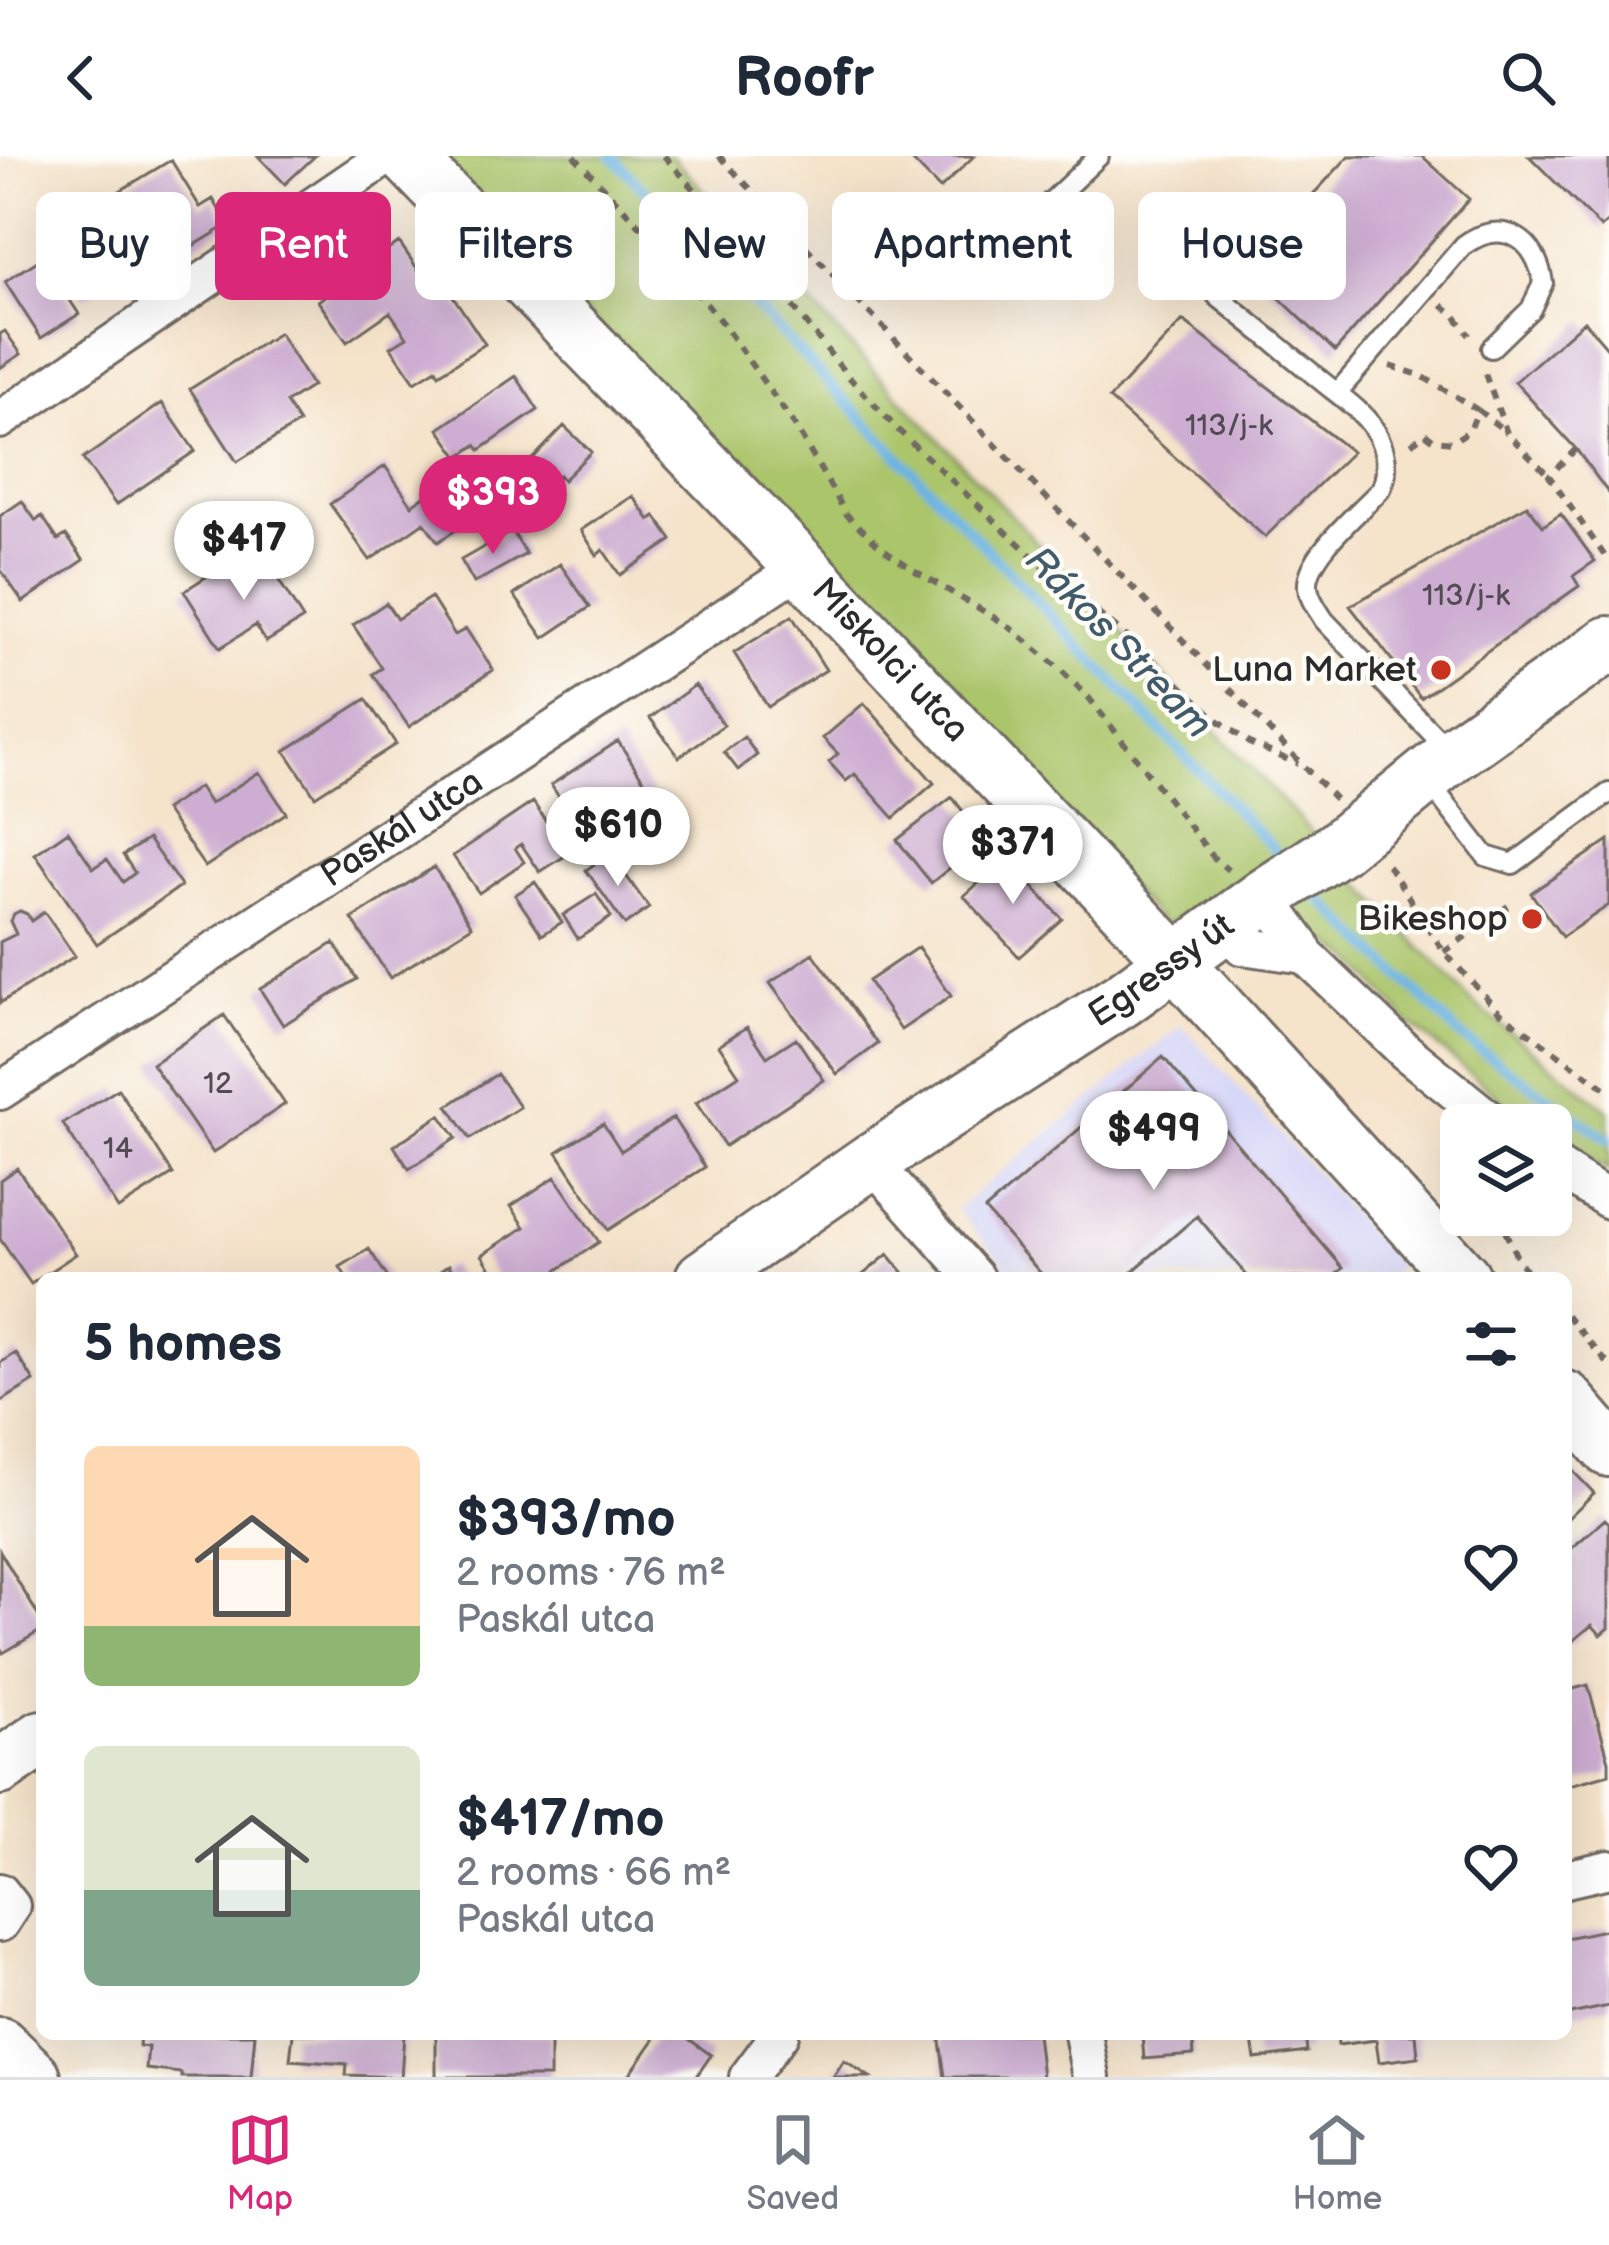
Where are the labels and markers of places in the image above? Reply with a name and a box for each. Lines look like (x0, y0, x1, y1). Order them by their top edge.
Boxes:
pin: $393 (422, 455, 564, 557)
pin: $417 (173, 501, 315, 603)
place label: Luna Market (1212, 649, 1417, 692)
marker: Luna Market (1428, 657, 1454, 683)
pin: $610 (547, 787, 689, 889)
pin: $371 (942, 805, 1084, 907)
place label: Bikeshop (1357, 898, 1508, 941)
marker: Bikeshop (1519, 906, 1545, 932)
pin: $499 (1083, 1091, 1225, 1193)

